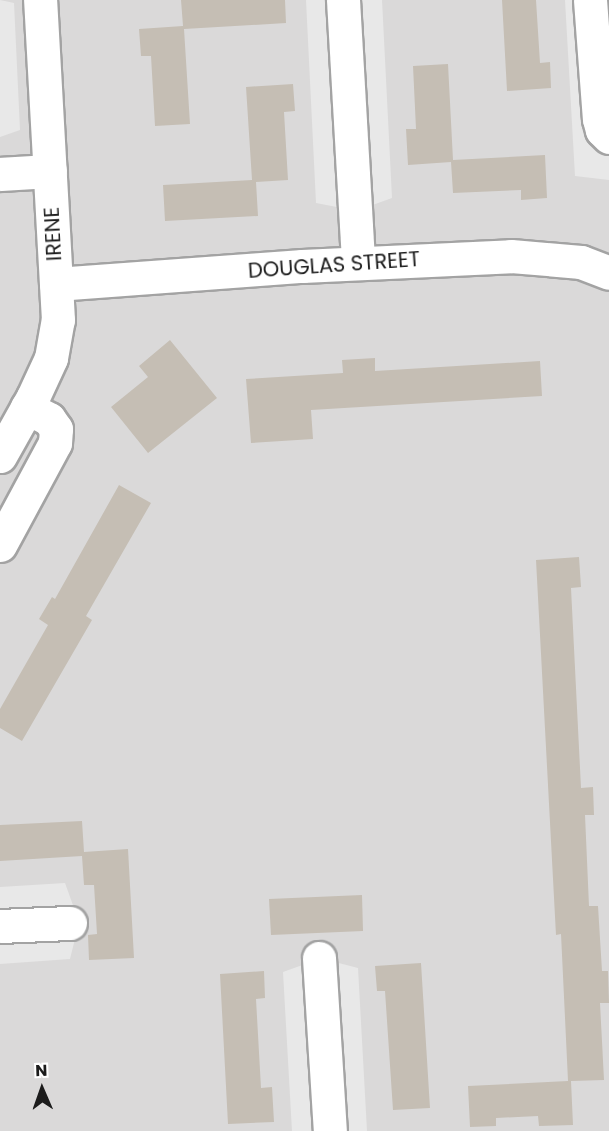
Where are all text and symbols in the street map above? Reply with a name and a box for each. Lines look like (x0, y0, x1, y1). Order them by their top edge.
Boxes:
street label: IRENE (39, 206, 67, 262)
street label: DOUGLAS STREET (247, 246, 421, 284)
north arrow (12, 1059, 72, 1119)
text: N (35, 1059, 48, 1082)

